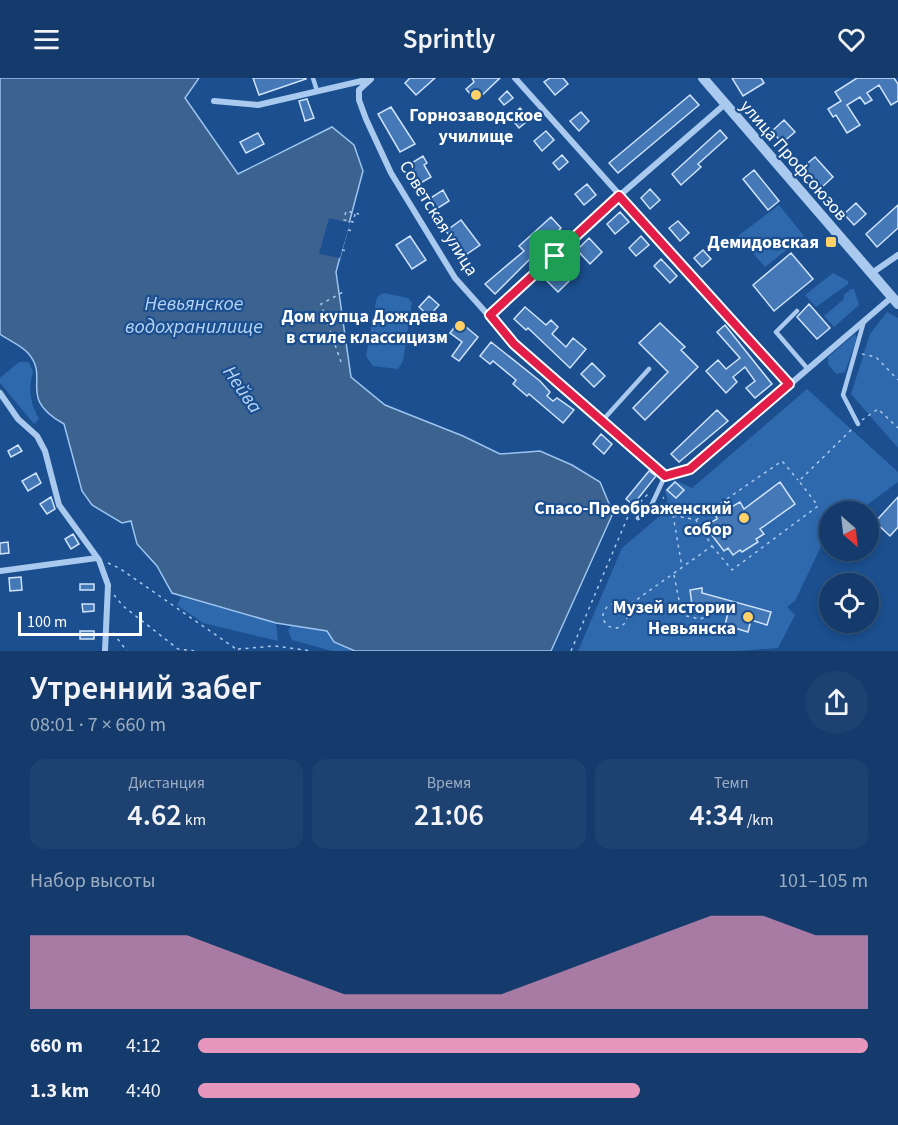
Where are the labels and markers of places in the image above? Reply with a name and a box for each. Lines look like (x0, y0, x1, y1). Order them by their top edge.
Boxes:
marker: Горнозаводское училище (469, 88, 483, 102)
place label: Горнозаводское училище (409, 103, 543, 149)
pin (529, 230, 580, 281)
place label: Демидовская (708, 230, 819, 255)
marker: Демидовская (824, 235, 838, 249)
place label: Дом купца Дождева в стиле классицизм (281, 304, 448, 350)
marker: Дом купца Дождева в стиле классицизм (453, 319, 467, 333)
place label: Спасо-Преображенский собор (534, 496, 732, 542)
marker: Спасо-Преображенский собор (737, 511, 751, 525)
place label: Музей истории Невьянска (613, 595, 736, 641)
marker: Музей истории Невьянска (741, 610, 755, 624)

